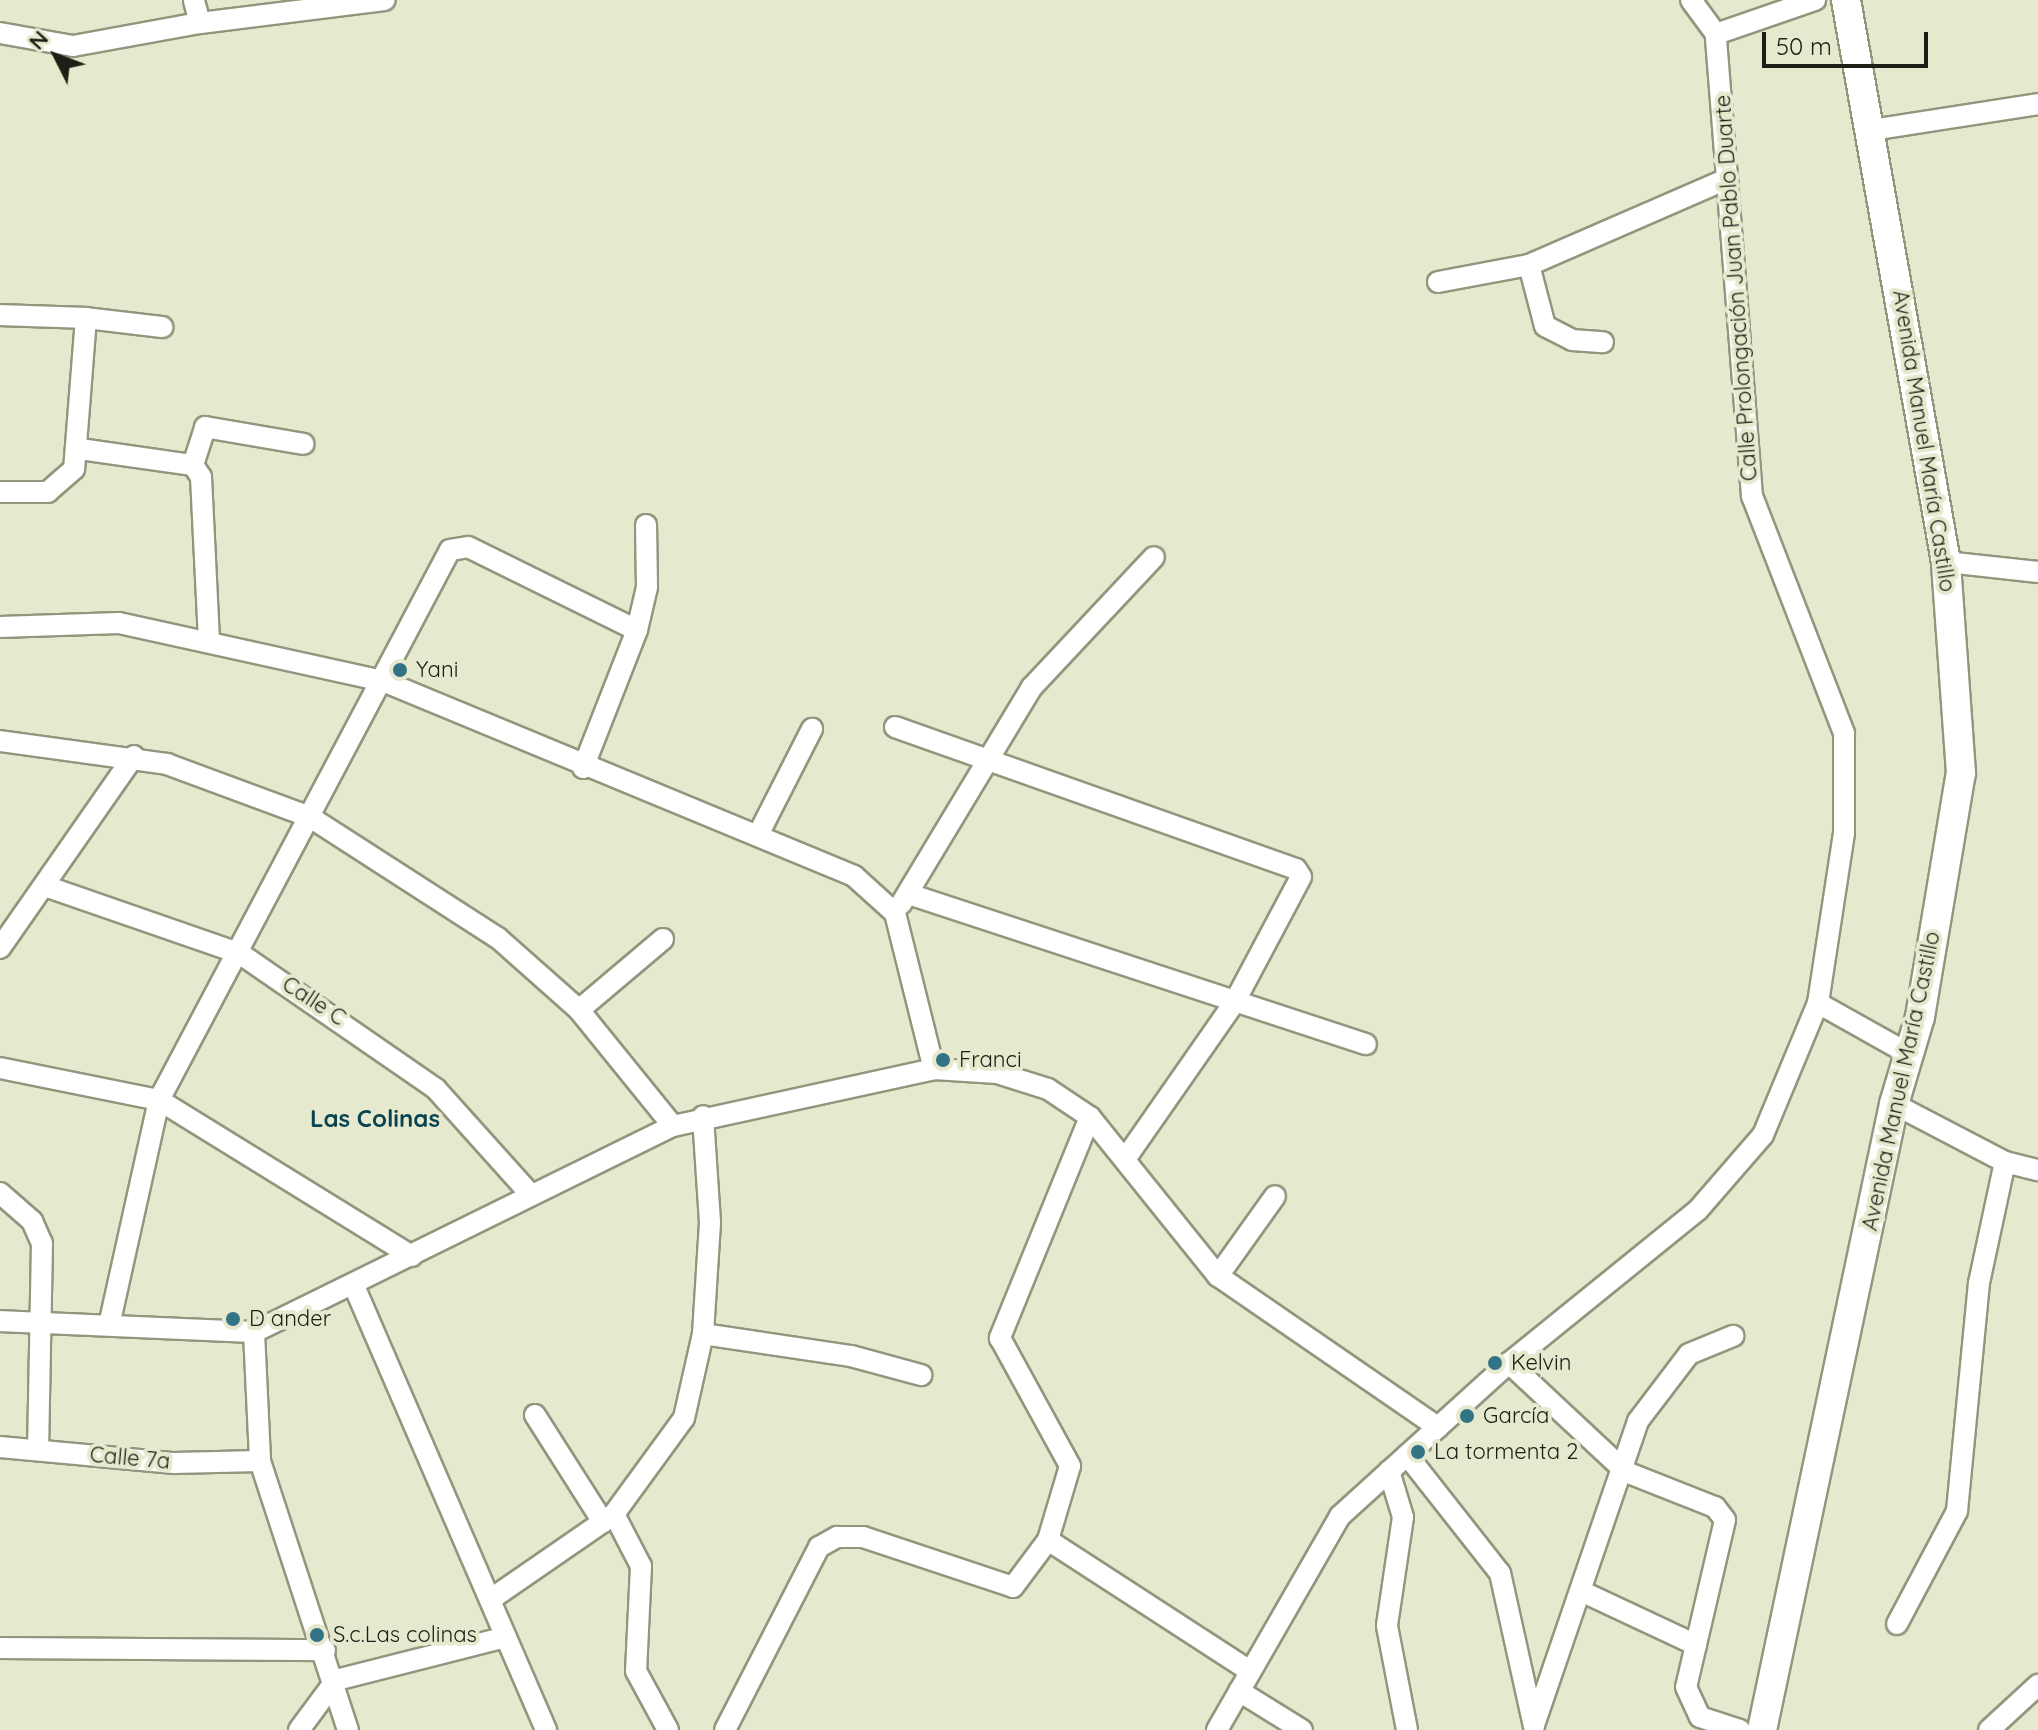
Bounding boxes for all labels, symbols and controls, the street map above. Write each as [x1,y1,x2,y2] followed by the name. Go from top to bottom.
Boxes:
[16,16,96,96] north arrow
[1766,16,1932,66] scale bar
[22,25,54,55] text: N
[1776,31,1832,61] text: 50 m
[1709,94,1763,482] street label: Calle Prolongación Juan Pablo Duarte
[1887,288,1961,594] street label: Avenida Manuel María Castillo
[416,657,458,683] place label: Yani
[391,661,409,679] marker: Yani
[1856,929,1946,1233] street label: Avenida Manuel María Castillo
[277,971,351,1031] street label: Calle C
[959,1047,1022,1073] place label: Franci
[934,1051,952,1069] marker: Franci
[310,1105,440,1133] district label: Las Colinas
[249,1306,331,1332] place label: D ander
[224,1310,242,1328] marker: D ander
[1511,1350,1571,1376] place label: Kelvin
[1486,1354,1504,1372] marker: Kelvin
[1483,1403,1549,1429] place label: García
[1458,1407,1476,1425] marker: García
[1434,1439,1578,1465] place label: La tormenta 2
[89,1441,171,1475] street label: Calle 7a
[1409,1443,1427,1461] marker: La tormenta 2
[333,1622,477,1648] place label: S.c.Las colinas
[308,1626,326,1644] marker: S.c.Las colinas

